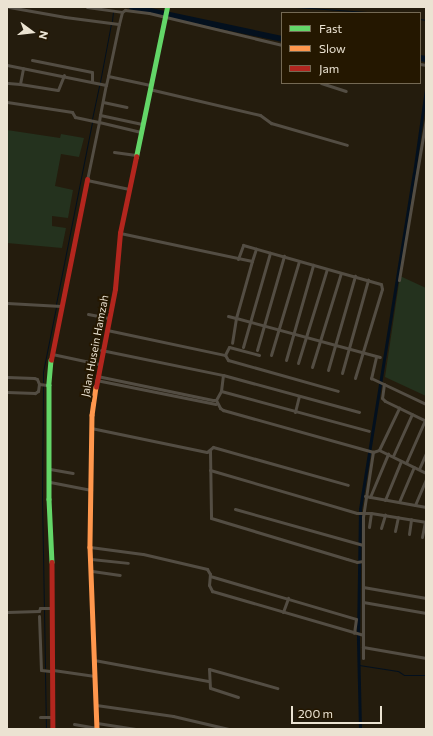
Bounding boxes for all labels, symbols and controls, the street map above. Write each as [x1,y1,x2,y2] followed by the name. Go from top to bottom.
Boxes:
[12,12,52,52] north arrow
[281,12,421,84] legend
[319,21,342,35] text: Fast
[37,30,51,41] text: N
[319,41,346,55] text: Slow
[319,61,339,75] text: Jam
[79,294,111,398] street label: Jalan Husein Hamzah
[293,698,384,724] scale bar
[298,706,333,720] text: 200 m

